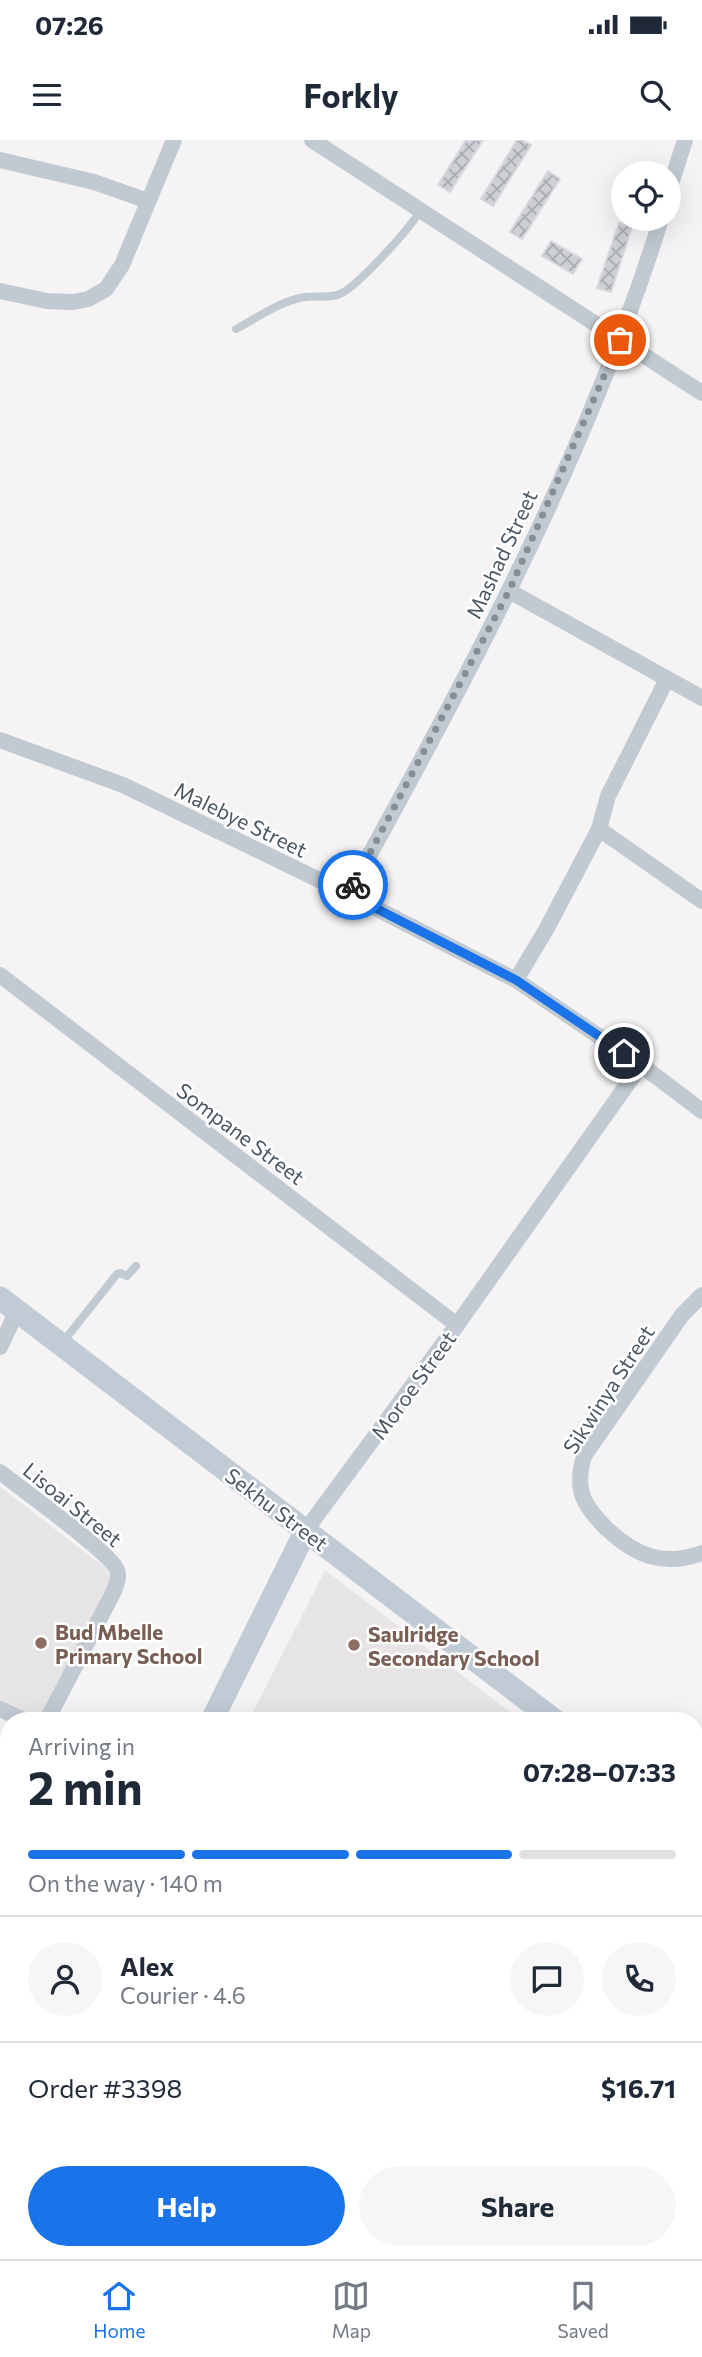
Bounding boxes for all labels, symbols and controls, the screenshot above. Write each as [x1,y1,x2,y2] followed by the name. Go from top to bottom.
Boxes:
[35,9,104,40] text: 07:26
[303,75,399,115] text: Forkly
[28,76,66,114] icon: menu
[636,76,674,114] icon: search
[611,161,681,231] map controls
[611,161,681,231] button: locate
[590,310,650,370] pin
[601,321,639,359] icon: bag
[460,486,542,622] street label: Mashad Street
[171,776,311,862] street label: Malebye Street
[318,850,388,920] courier
[334,866,372,904] icon: bike
[594,1023,654,1083] pin
[605,1034,643,1072] icon: home
[172,1077,310,1189] street label: Sompane Street
[557,1320,659,1458] street label: Sikwinya Street
[365,1326,461,1444] street label: Moroe Street
[19,1457,127,1551] street label: Lisoai Street
[221,1462,333,1556] street label: Sekhu Street
[55,1619,202,1668] place label: Bud Mbelle Primary School
[368,1621,540,1670] place label: Saulridge Secondary School
[33,1635,49,1651] marker: Bud Mbelle Primary School
[346,1637,362,1653] marker: Saulridge Secondary School
[28,1732,135,1760] text: Arriving in
[523,1756,676,1787] text: 07:28–07:33
[28,1758,143,1814] text: 2 min
[28,1869,223,1897] text: On the way · 140 m
[28,1942,102,2016] button: person
[510,1942,584,2016] button: chat
[602,1942,676,2016] button: phone
[120,1950,174,1981] text: Alex
[120,1981,246,2009] text: Courier · 4.6
[28,2072,182,2103] text: Order #3398
[601,2072,676,2103] text: $16.71
[28,2166,345,2246] button: Help
[359,2166,676,2246] button: Share
[93,2277,145,2342] tab: Home
[332,2277,371,2342] tab: Map
[557,2277,609,2342] tab: Saved

